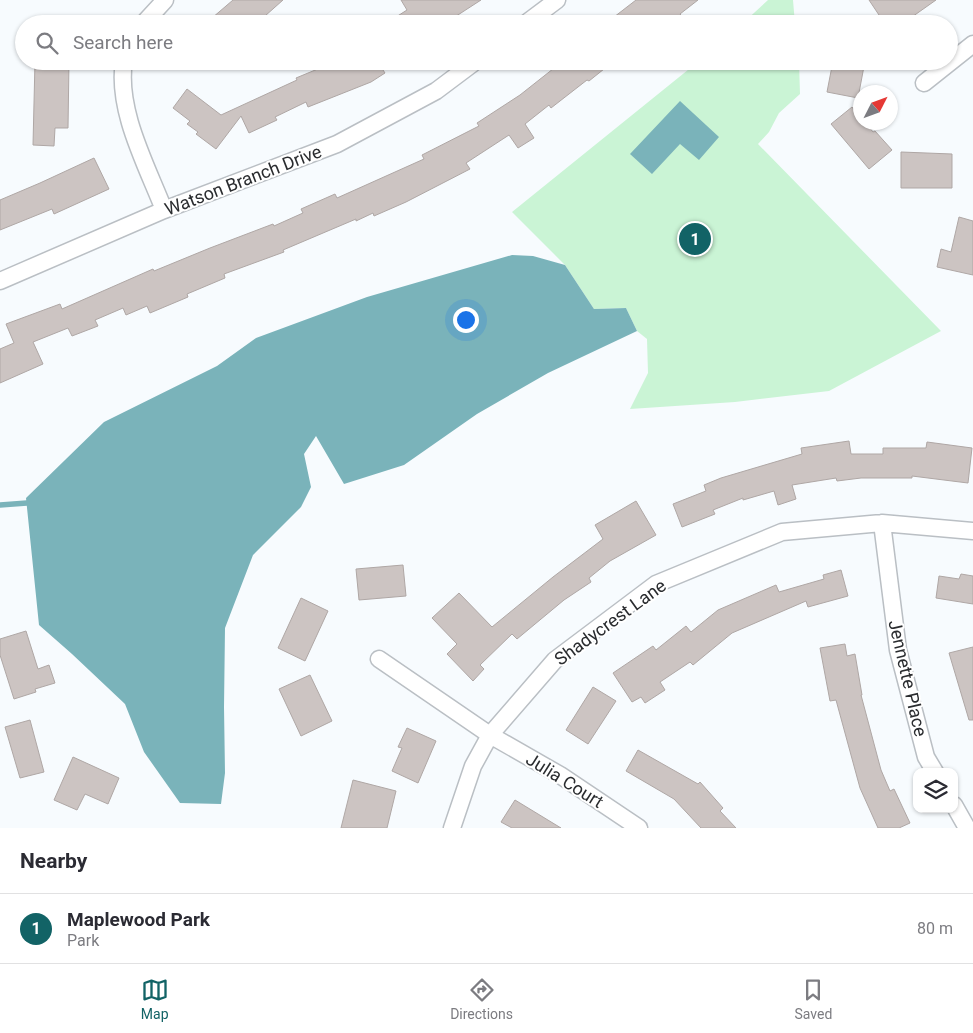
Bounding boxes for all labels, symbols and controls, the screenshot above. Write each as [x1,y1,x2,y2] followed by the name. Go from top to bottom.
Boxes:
[15,15,958,70] search box
[33,29,61,57] icon: search
[73,31,173,54] text: Search here
[853,85,898,130] north arrow
[162,140,324,220] street label: Watson Branch Drive
[679,220,711,258] pin: 1
[453,307,479,333] your location
[550,575,670,669] street label: Shadycrest Lane
[884,618,932,738] street label: Jennette Place
[522,748,608,812] street label: Julia Court
[913,768,958,813] map controls
[913,768,958,813] button: layers
[20,849,87,873] text: Nearby
[67,908,210,931] text: Maplewood Park
[31,919,41,938] text: 1
[917,919,953,938] text: 80 m
[67,931,99,950] text: Park
[141,976,169,1022] tab: Map
[450,976,513,1022] tab: Directions
[794,976,832,1022] tab: Saved

